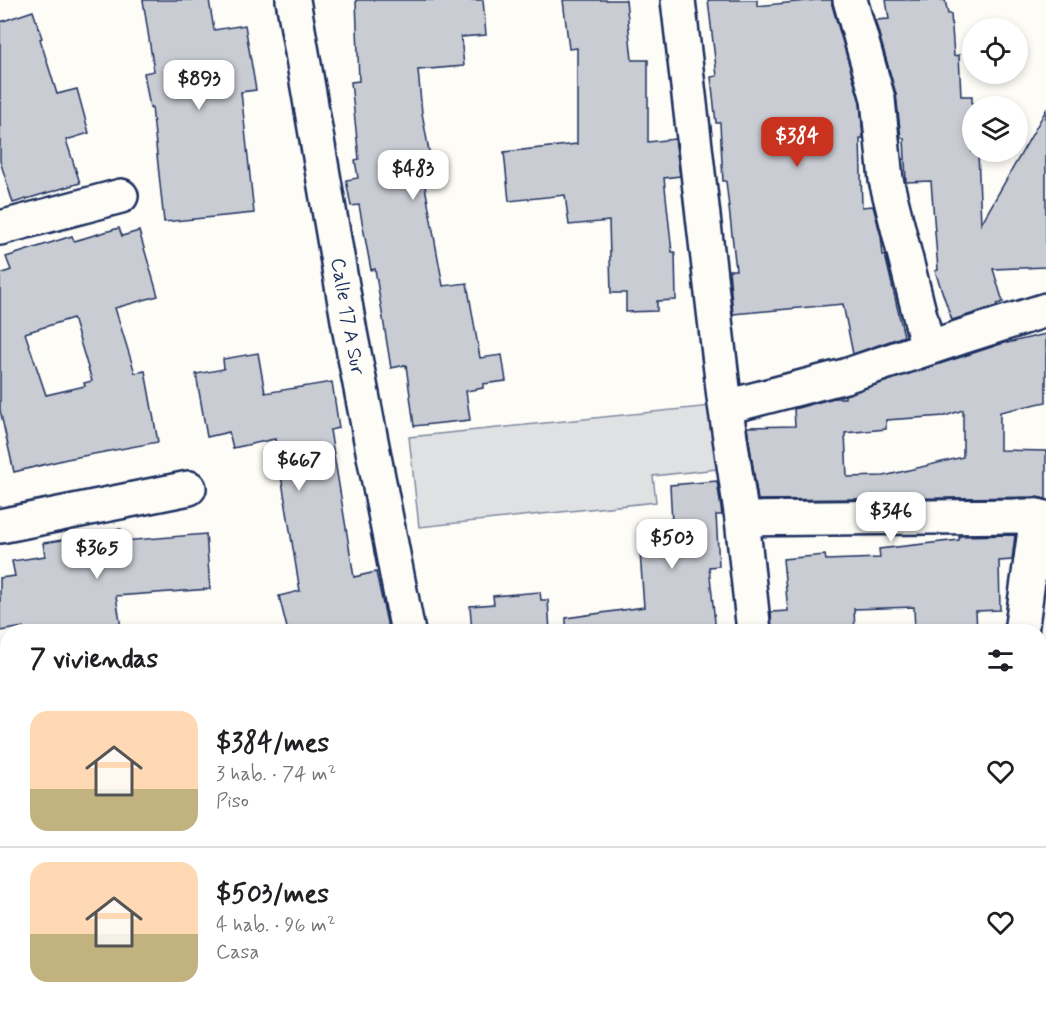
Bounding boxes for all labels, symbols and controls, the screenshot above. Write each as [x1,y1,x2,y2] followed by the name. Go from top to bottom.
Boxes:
[962,18,1028,162] map controls
[962,18,1028,84] button: locate
[163,60,235,111] pin: $893
[177,66,221,93] text: $893
[962,96,1028,162] button: layers
[761,117,833,168] pin: $384
[775,123,819,150] text: $384
[377,150,449,201] pin: $483
[392,156,434,183] text: $483
[324,256,372,378] street label: Calle 17 A Sur
[263,441,335,492] pin: $667
[277,447,321,474] text: $667
[855,492,927,543] pin: $346
[870,498,912,525] text: $346
[636,519,708,570] pin: $503
[650,525,694,552] text: $503
[61,529,133,580] pin: $365
[76,535,119,562] text: $365
[30,643,158,677] text: 7 viviendas
[984,644,1017,677] icon: filters
[216,727,329,761] text: $384/mes
[78,735,150,807] icon: home
[984,755,1017,788] icon: heart
[216,761,336,788] text: 3 hab. · 74 m²
[216,788,249,815] text: Piso
[216,878,329,912] text: $503/mes
[78,886,150,958] icon: home
[984,906,1017,939] icon: heart
[216,912,336,939] text: 4 hab. · 96 m²
[216,939,259,966] text: Casa

